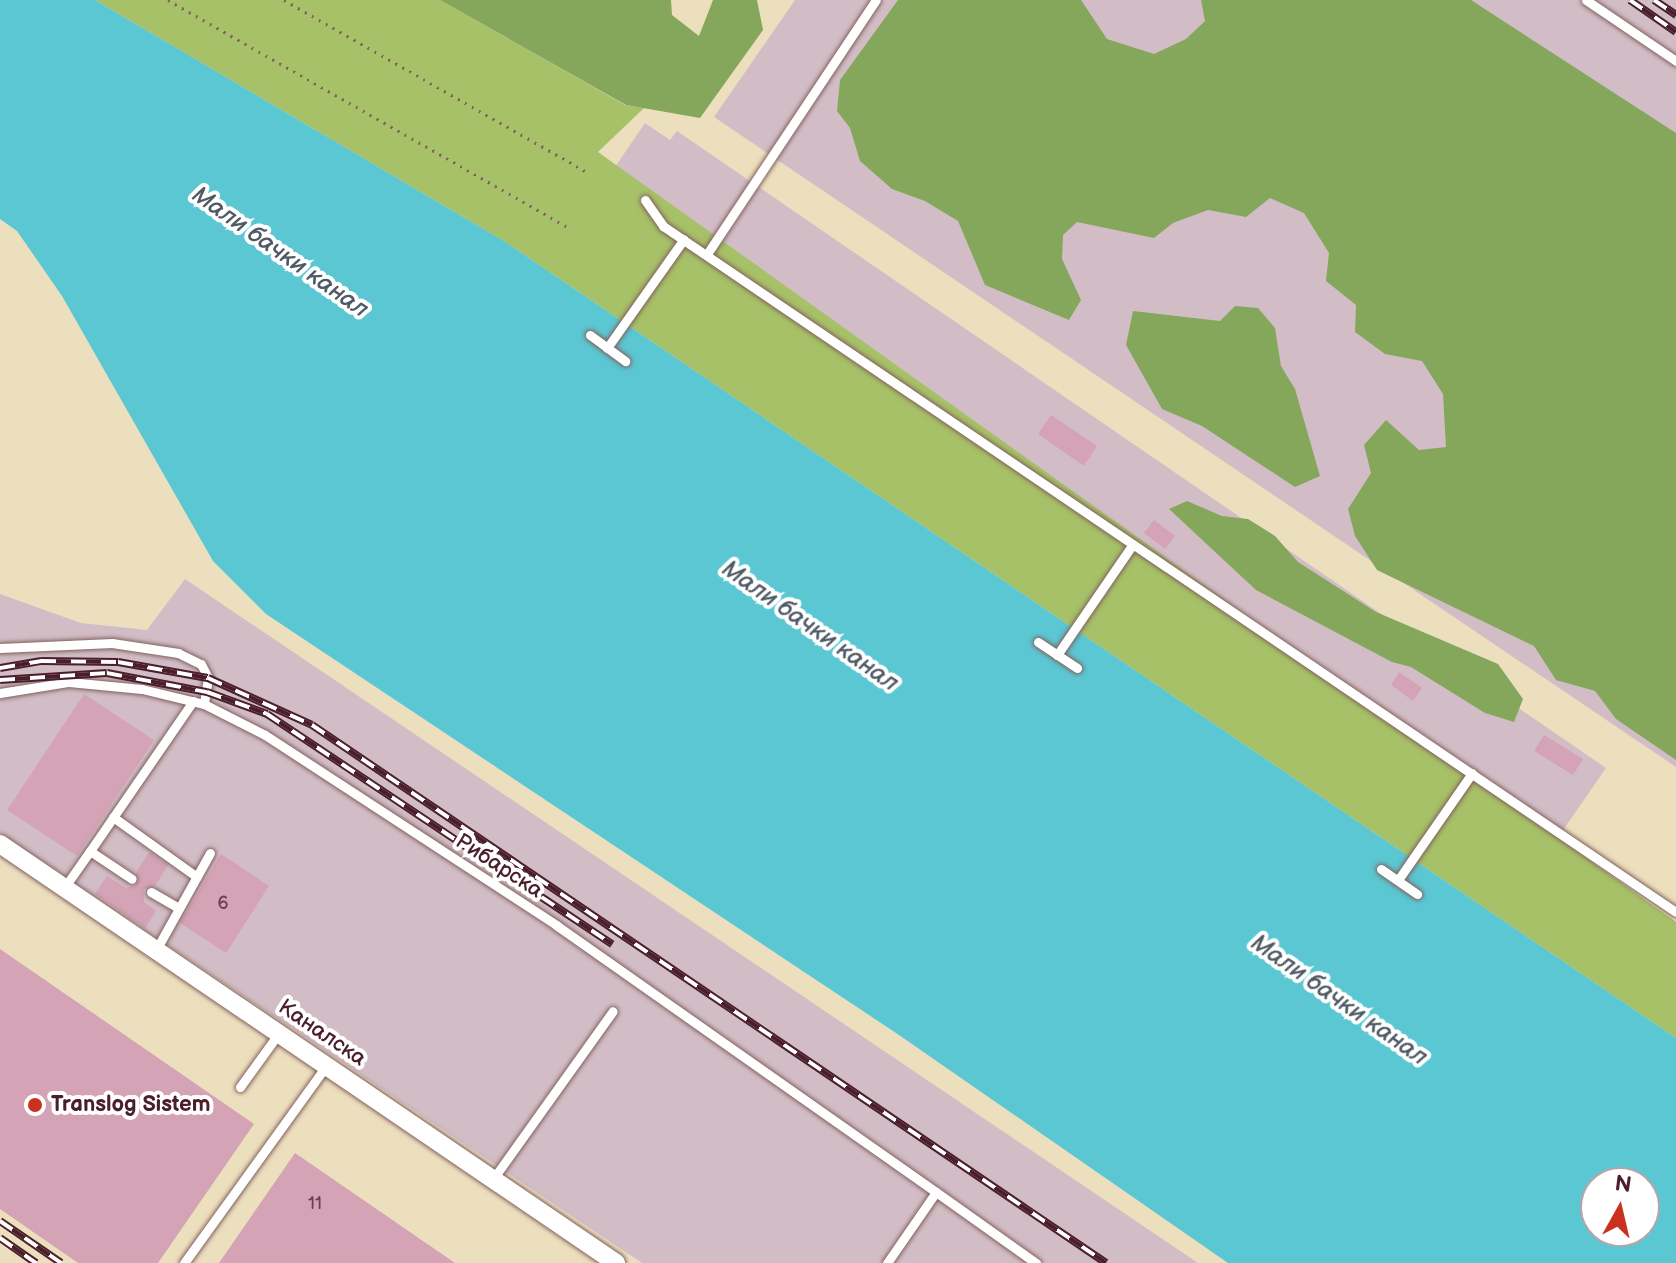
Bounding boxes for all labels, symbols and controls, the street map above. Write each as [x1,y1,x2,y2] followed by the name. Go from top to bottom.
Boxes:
[186,180,374,324] water label: Мали бачки канал
[716,554,904,698] water label: Мали бачки канал
[450,828,548,904] street label: Рибарска
[218,893,228,915] house number: 6
[1245,928,1433,1072] water label: Мали бачки канал
[273,994,371,1072] street label: Каналска
[51,1092,211,1118] place label: Translog Sistem
[26,1096,44,1114] marker: Translog Sistem
[1580,1167,1660,1247] north arrow
[1613,1170,1633,1199] text: N
[308,1193,322,1215] house number: 11

